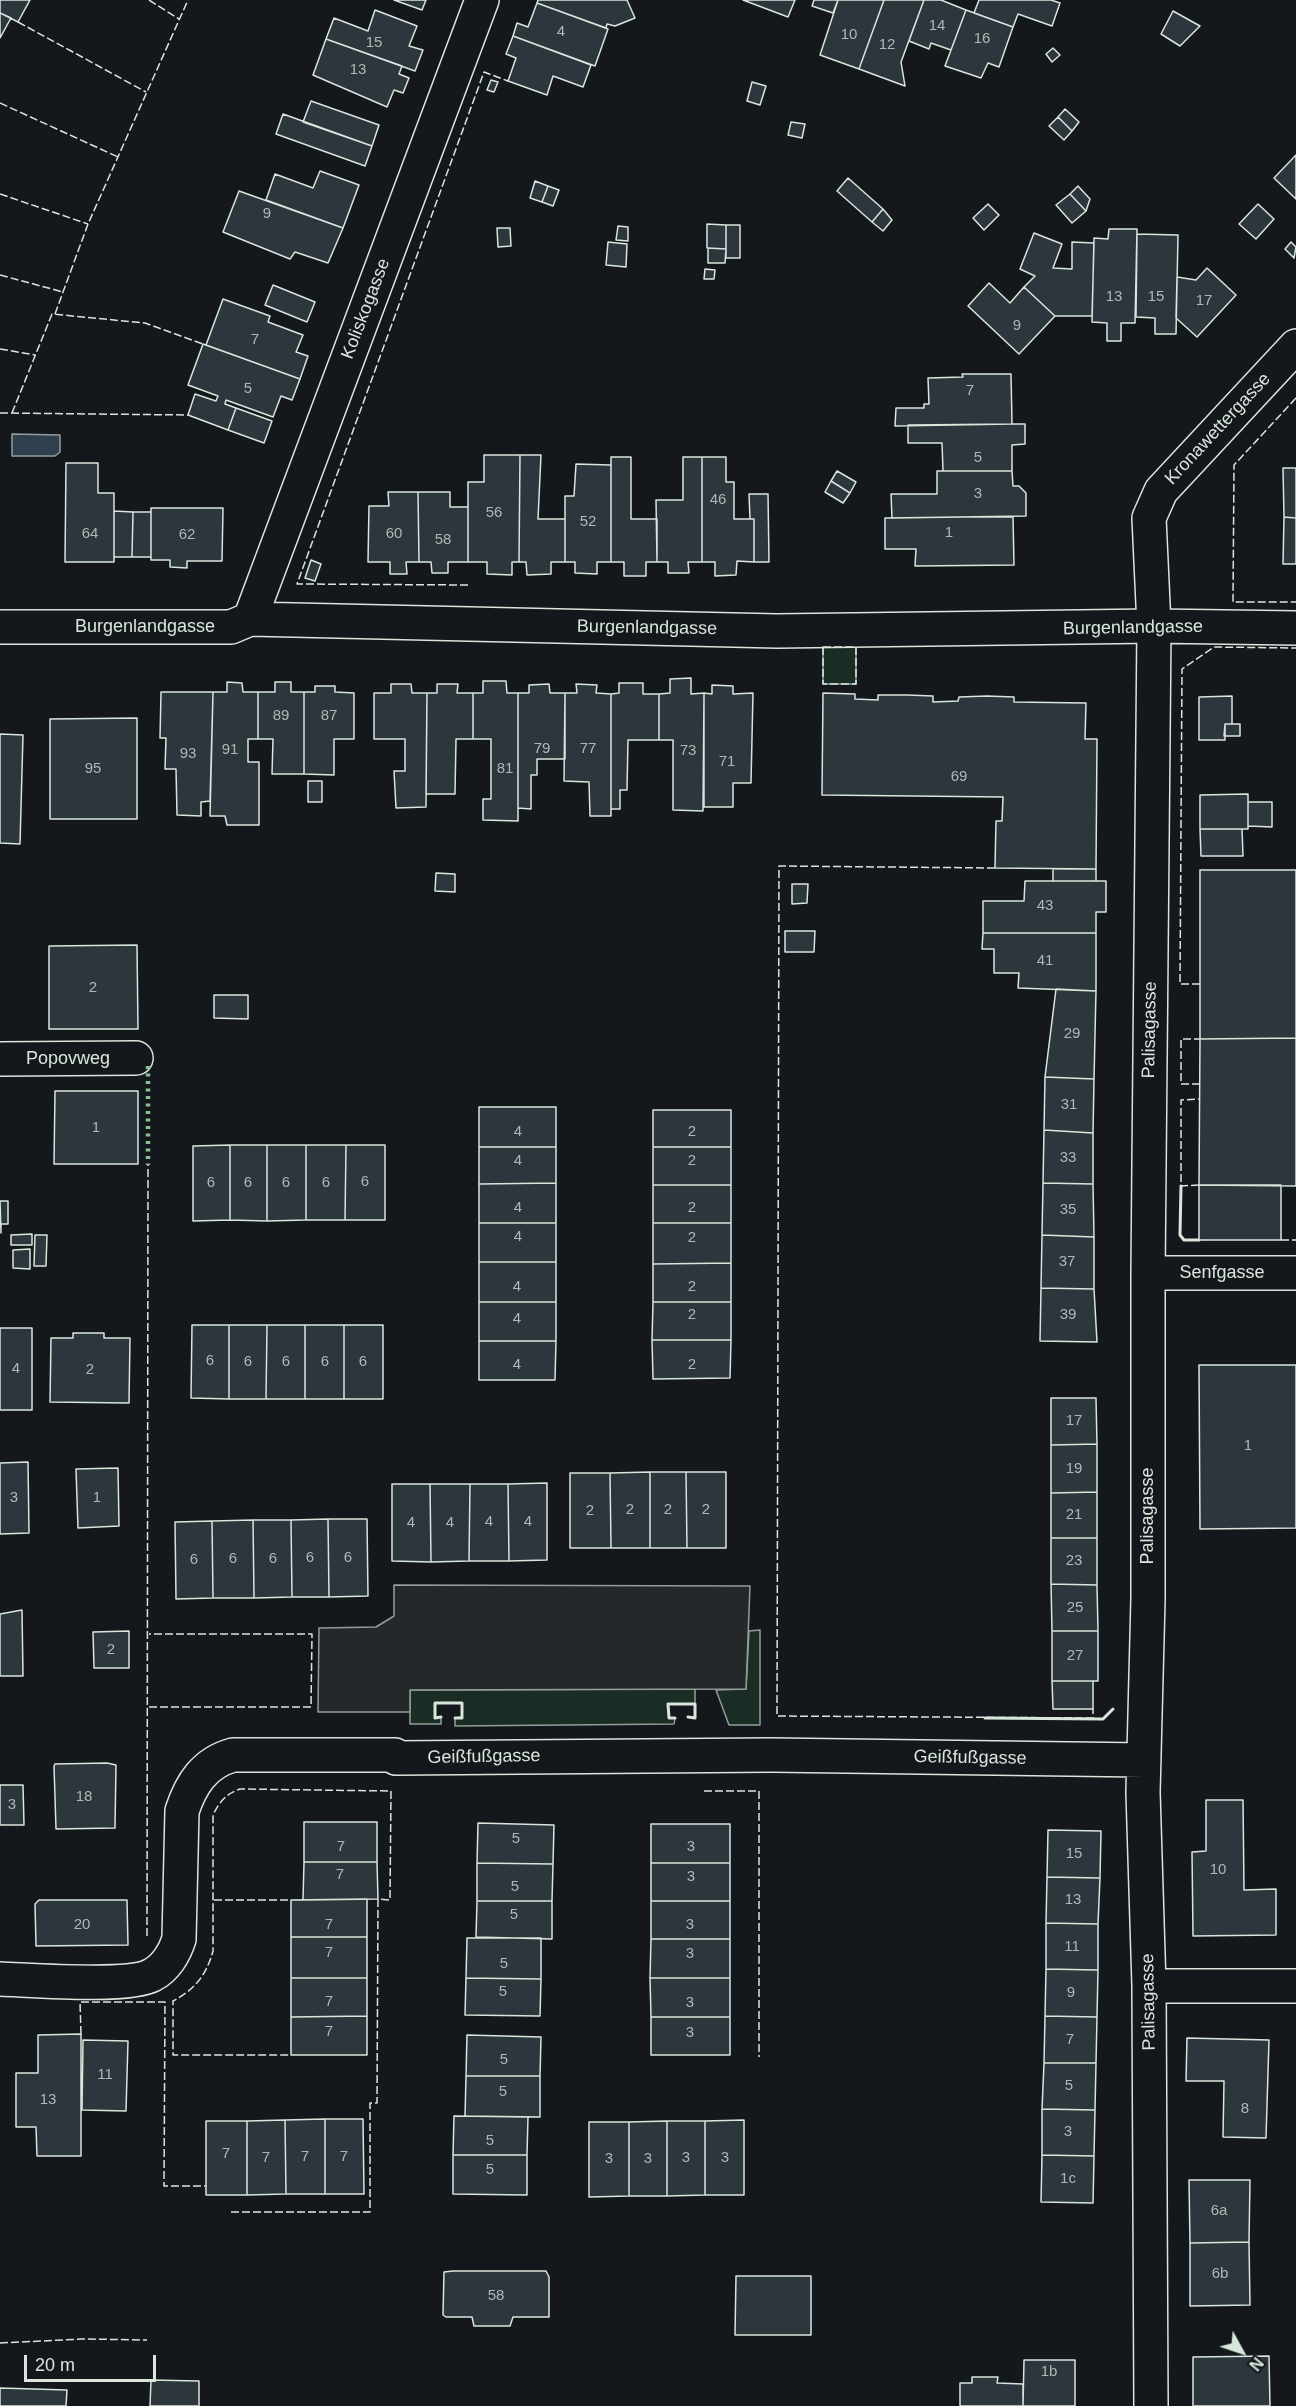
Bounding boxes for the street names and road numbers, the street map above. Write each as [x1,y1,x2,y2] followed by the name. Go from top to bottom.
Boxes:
[337,256,395,362] street label: Koliskogasse
[1161,369,1275,489] street label: Kronawettergasse
[75,616,215,638] street label: Burgenlandgasse
[577,616,717,640] street label: Burgenlandgasse
[1063,616,1203,640] street label: Burgenlandgasse
[1138,981,1162,1079] street label: Palisagasse
[26,1048,110,1070] street label: Popovweg
[1179,1262,1265,1284] street label: Senfgasse
[1137,1467,1159,1565] street label: Palisagasse
[427,1745,541,1769] street label: Geißfußgasse
[913,1746,1027,1770] street label: Geißfußgasse
[1137,1953,1161,2051] street label: Palisagasse

